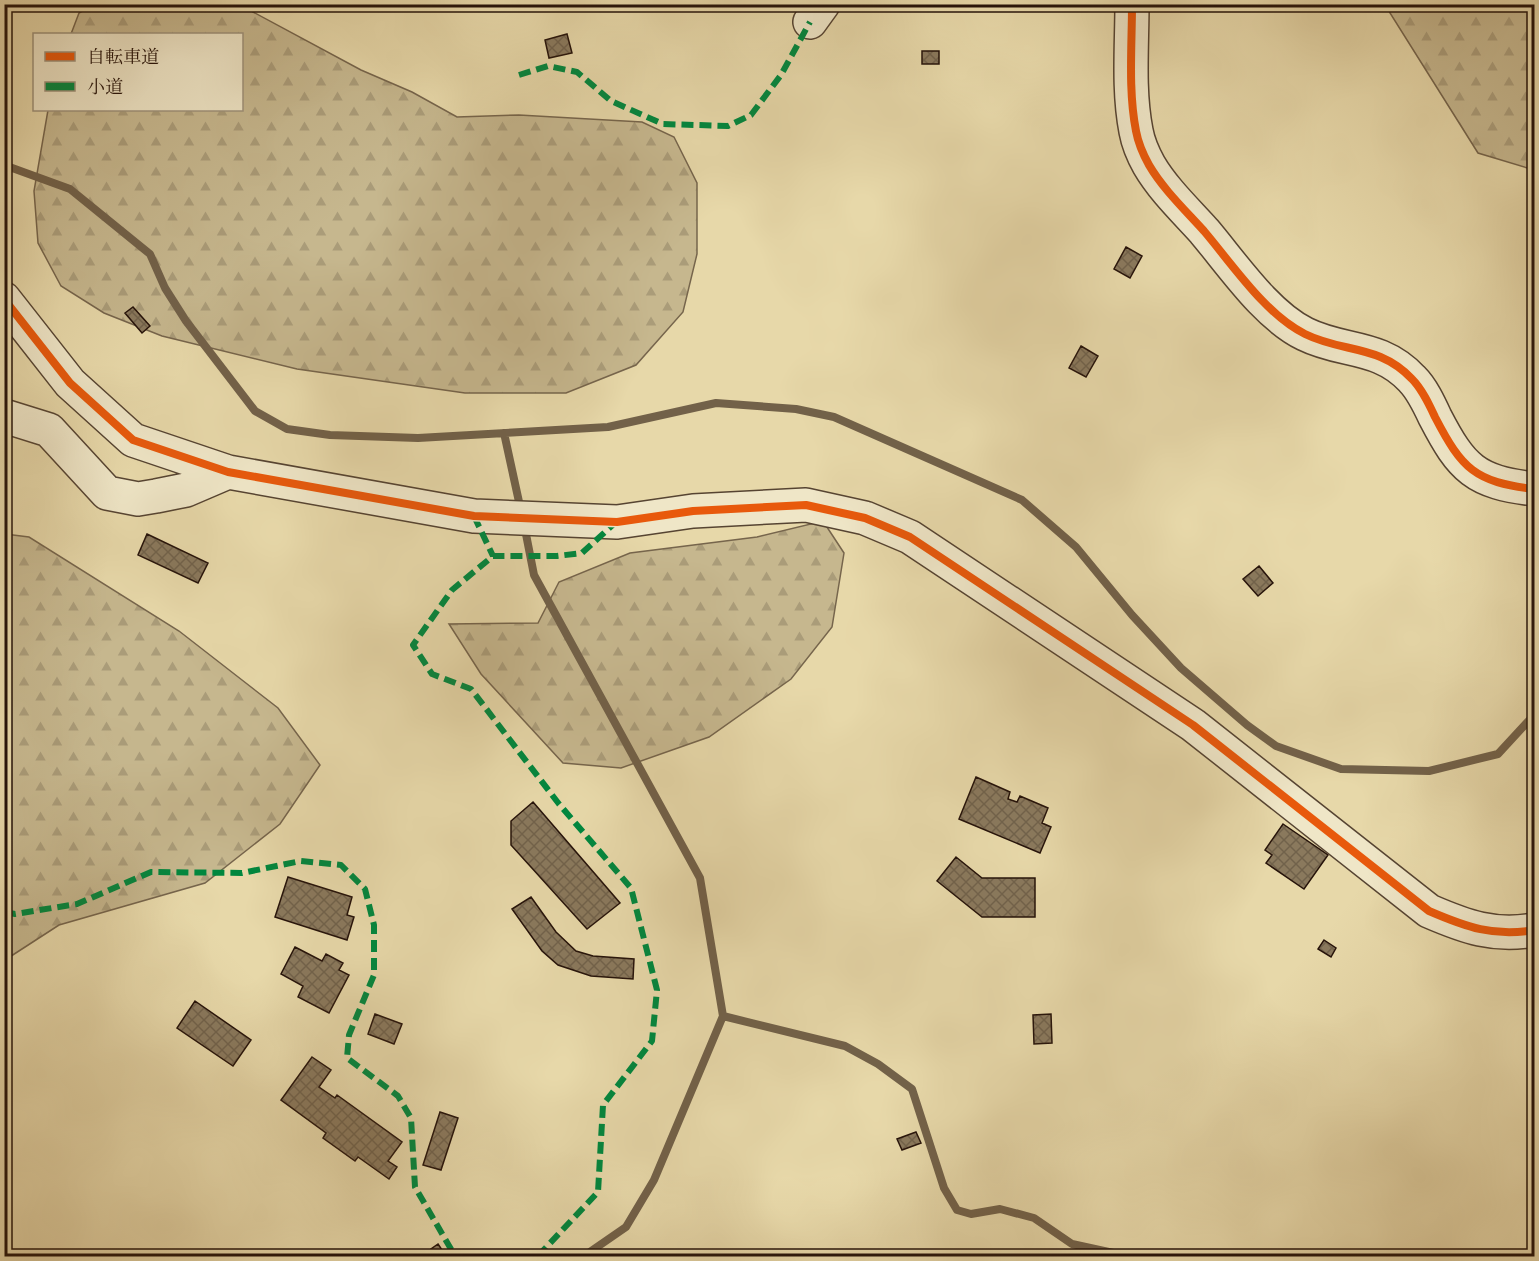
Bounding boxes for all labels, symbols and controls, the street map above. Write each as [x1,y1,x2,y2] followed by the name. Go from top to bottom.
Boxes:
[33,33,243,111] legend
[87,46,159,69] text: 自転車道
[87,76,123,99] text: 小道

